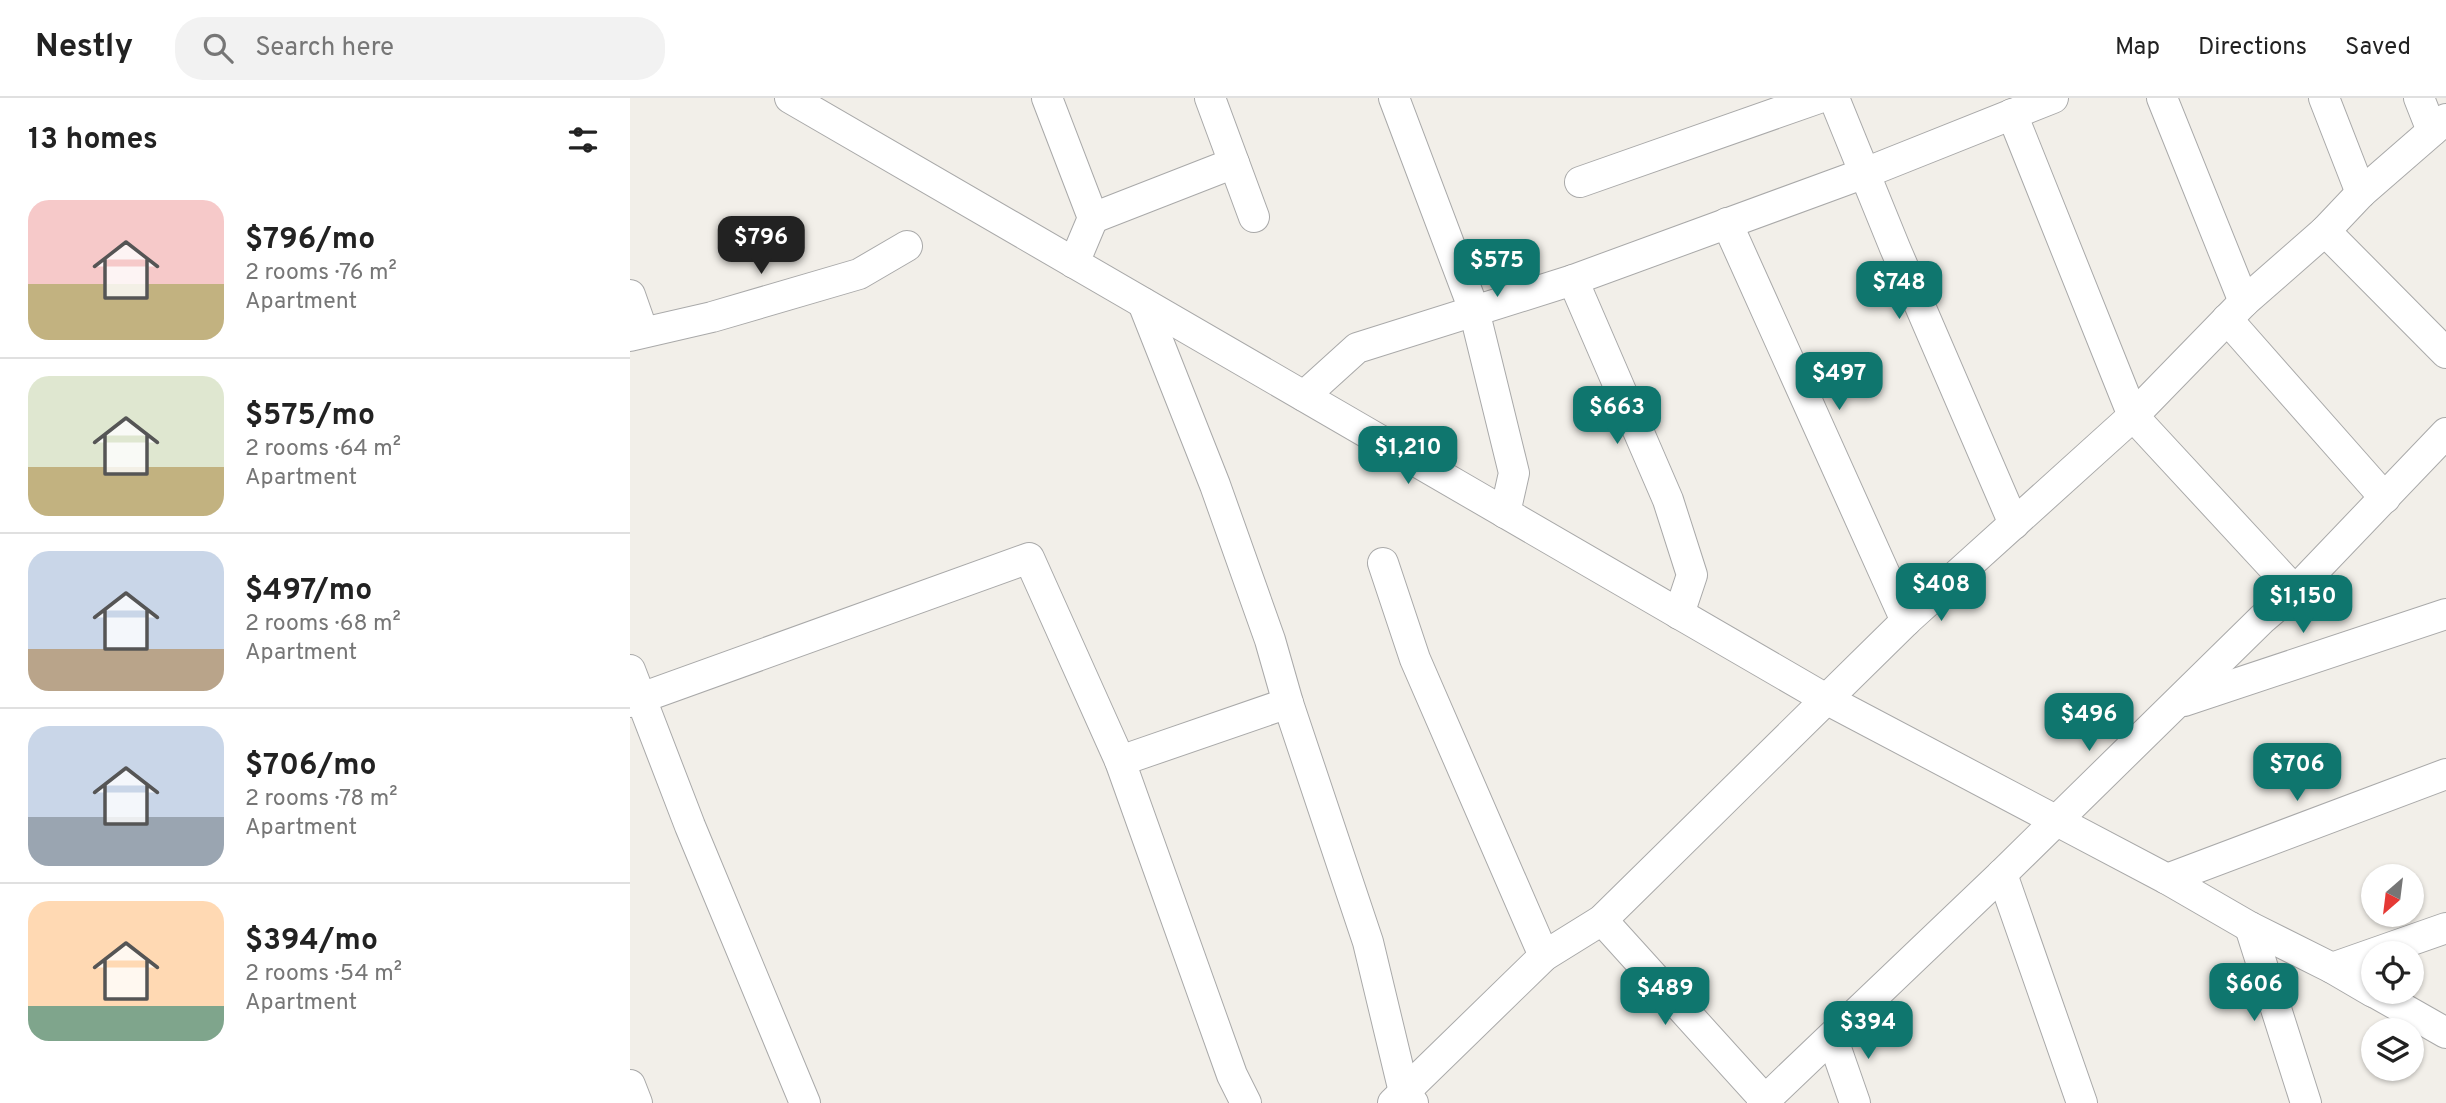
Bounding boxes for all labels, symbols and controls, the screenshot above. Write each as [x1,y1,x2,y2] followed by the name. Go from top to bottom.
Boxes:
[175,17,665,80] search box
[35,27,133,69] text: Nestly
[199,29,237,67] icon: search
[255,32,394,65] text: Search here
[2115,33,2160,63] text: Map
[2198,33,2307,63] text: Directions
[2345,33,2411,63] text: Saved
[564,121,602,159] icon: filters
[28,122,158,159] text: 13 homes
[720,216,802,276] pin: $796
[245,222,375,259] text: $796/mo
[734,224,788,253] text: $796
[84,228,168,312] icon: home
[1456,240,1538,299] pin: $575
[1470,247,1524,276] text: $575
[245,259,397,288] text: 2 rooms · 76 m²
[1858,262,1940,321] pin: $748
[1872,269,1926,298] text: $748
[245,288,357,317] text: Apartment
[1798,352,1880,412] pin: $497
[1812,360,1866,389] text: $497
[1576,386,1658,446] pin: $663
[1589,394,1645,423] text: $663
[245,398,375,435] text: $575/mo
[84,404,168,488] icon: home
[1351,426,1465,486] pin: $1,210
[1374,434,1442,463] text: $1,210
[245,435,401,464] text: 2 rooms · 64 m²
[245,464,357,493] text: Apartment
[1900,564,1982,623] pin: $408
[1912,571,1970,600] text: $408
[245,573,372,610] text: $497/mo
[2246,575,2360,635] pin: $1,150
[84,579,168,663] icon: home
[2269,583,2337,612] text: $1,150
[245,610,401,639] text: 2 rooms · 68 m²
[245,639,357,668] text: Apartment
[2048,694,2130,753] pin: $496
[2061,701,2117,730] text: $496
[2256,744,2338,803] pin: $706
[245,748,377,785] text: $706/mo
[2269,751,2325,780] text: $706
[84,754,168,838] icon: home
[245,785,398,814] text: 2 rooms · 78 m²
[245,814,357,843] text: Apartment
[2361,864,2424,928] north arrow
[2361,864,2424,1081] map controls
[245,923,378,960] text: $394/mo
[84,929,168,1013] icon: home
[2361,941,2424,1004] button: locate
[245,960,402,989] text: 2 rooms · 54 m²
[2213,964,2295,1023] pin: $606
[1624,968,1706,1027] pin: $489
[2225,971,2283,1000] text: $606
[1636,975,1694,1004] text: $489
[245,989,357,1018] text: Apartment
[1827,1002,1909,1061] pin: $394
[1840,1009,1896,1038] text: $394
[2361,1018,2424,1081] button: layers

